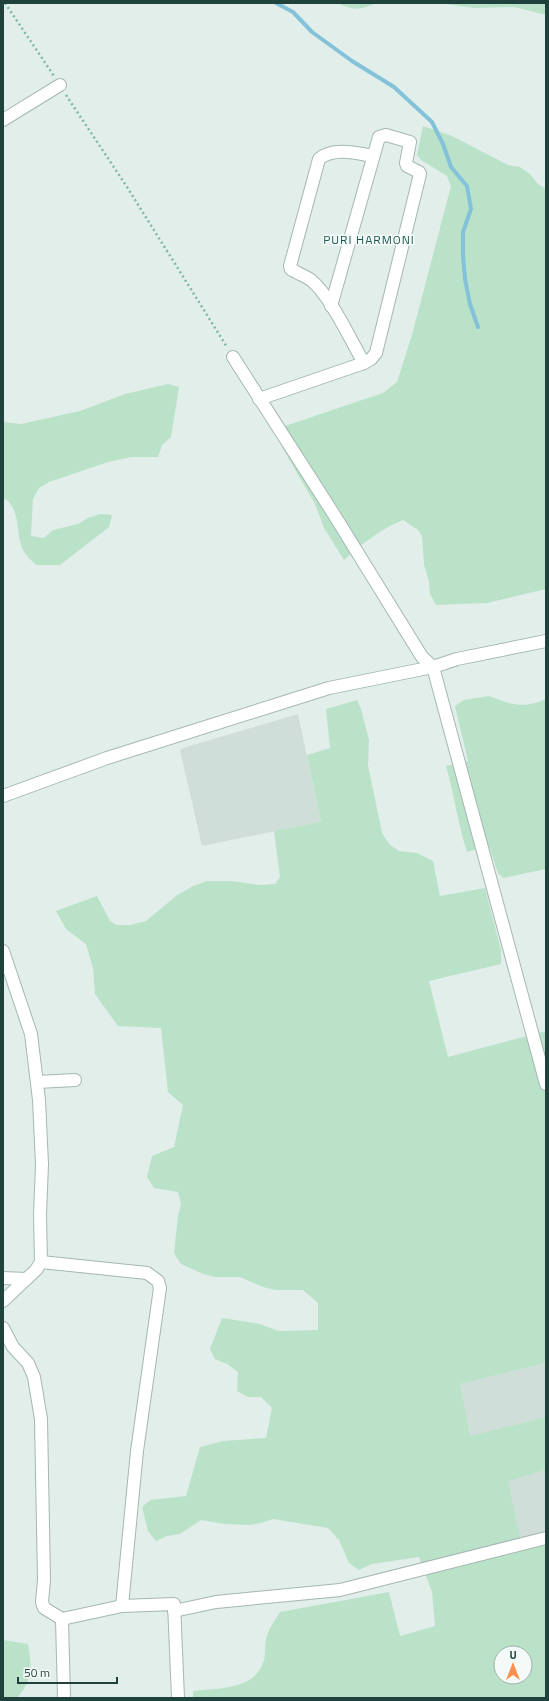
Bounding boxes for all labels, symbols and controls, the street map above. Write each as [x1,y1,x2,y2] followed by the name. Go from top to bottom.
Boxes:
[323,230,415,249] district label: PURI HARMONI
[493,1645,533,1685] north arrow
[509,1647,517,1663] text: U
[18,1659,117,1685] scale bar
[24,1663,50,1682] text: 50 m

